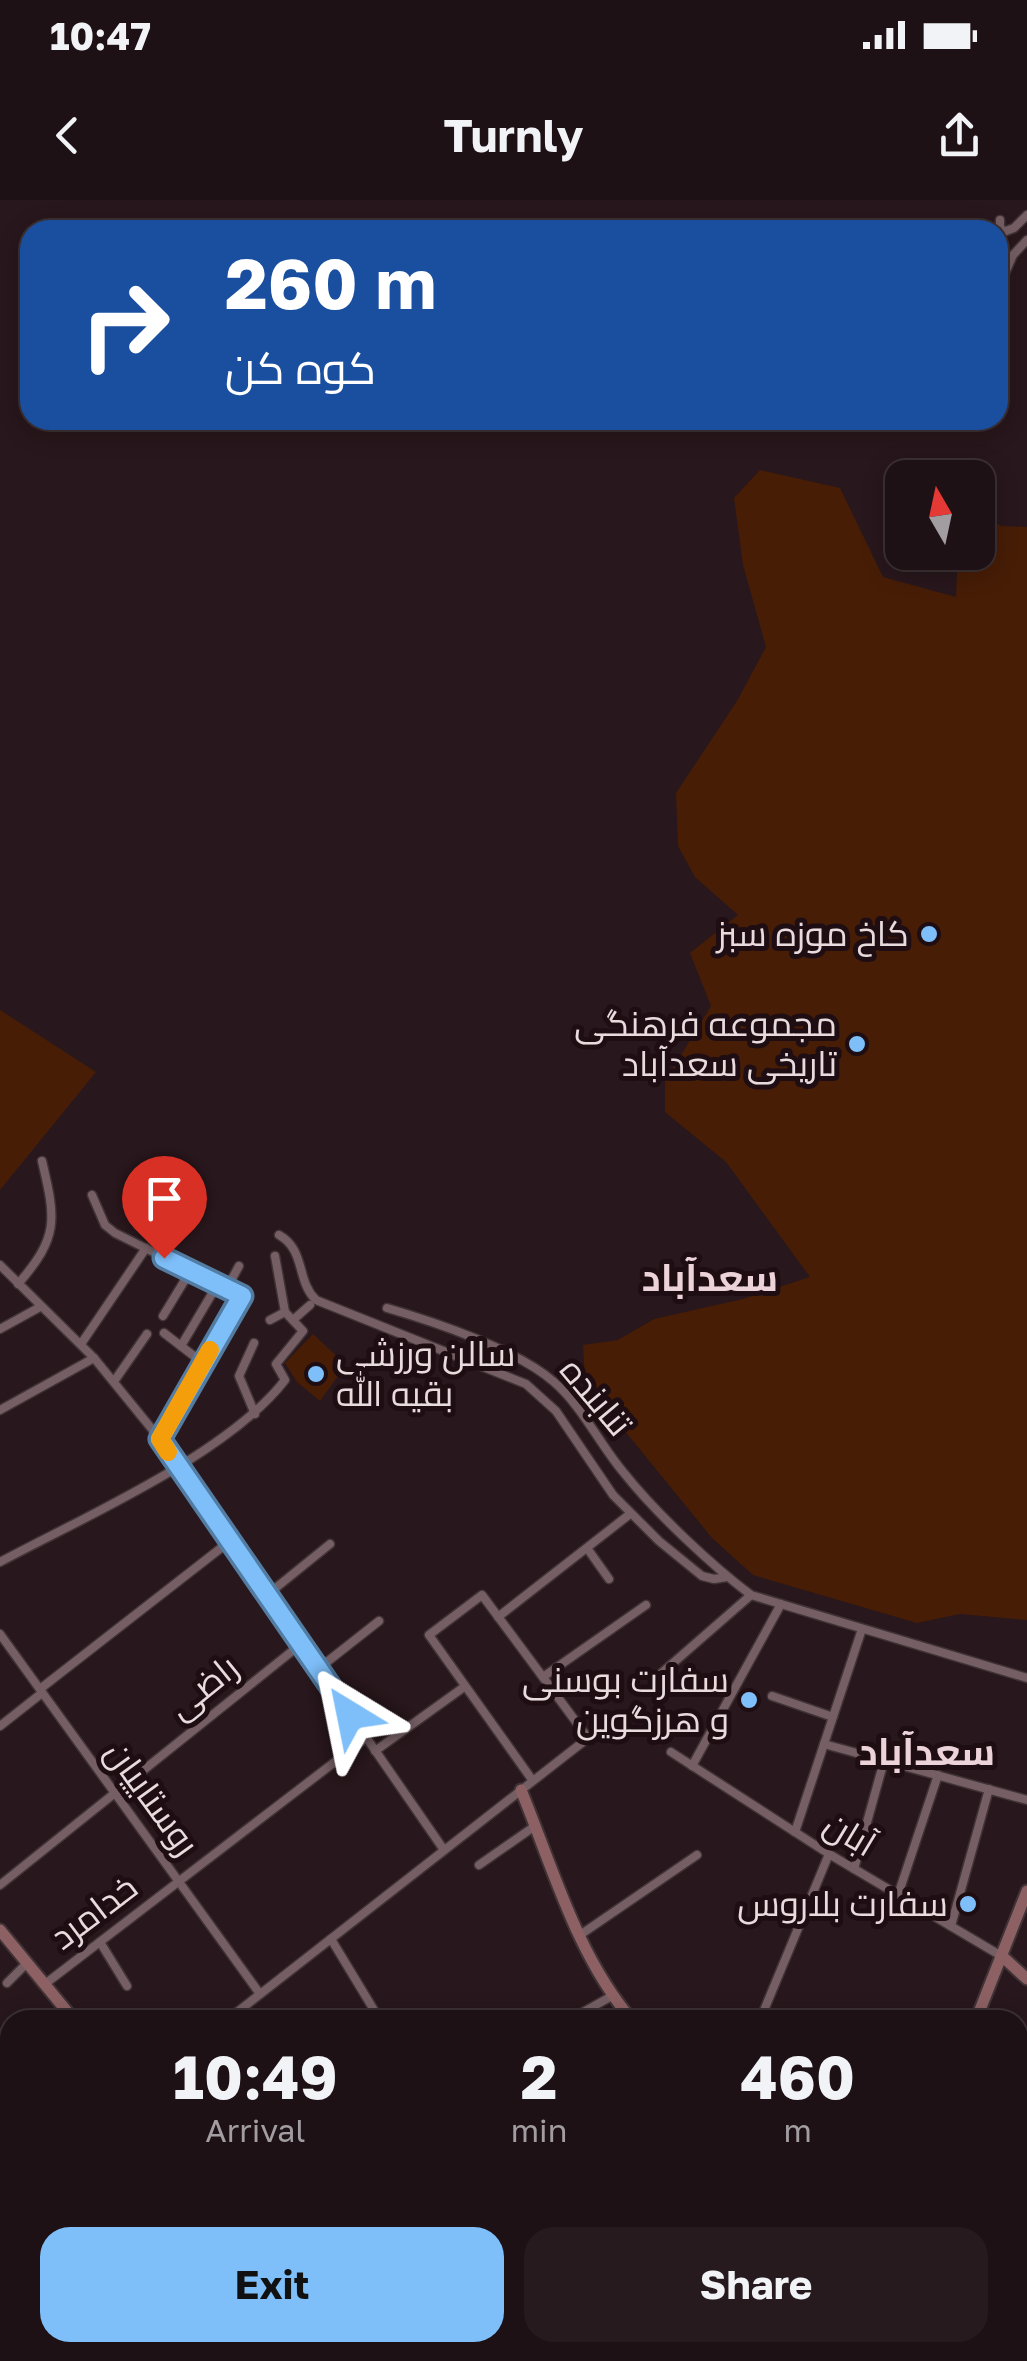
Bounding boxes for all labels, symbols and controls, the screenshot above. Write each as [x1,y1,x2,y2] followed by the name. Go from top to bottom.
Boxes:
[50,13,151,58] text: 10:47
[40,108,95,163] icon: back
[443,108,584,162] text: Turnly
[932,108,987,163] icon: share
[225,240,436,324] text: 260 m
[60,260,190,390] icon: right
[225,340,376,394] text: کوه کن
[885,460,995,570] north arrow
[885,460,995,570] map controls
[715,912,909,957] place label: کاخ موزه سبز
[918,923,940,945] marker: کاخ موزه سبز
[574,1002,837,1085] place label: مجموعه فرهنگی تاریخی سعدآباد
[846,1033,868,1055] marker: مجموعه فرهنگی تاریخی سعدآباد
[122,1156,207,1259] pin
[137,1171,192,1226] icon: arrive
[642,1254,778,1299] district label: سعدآباد
[336,1332,515,1414] place label: سالن ورزشی بقیه الله
[552,1349,641,1444] street label: تنابنده
[305,1363,327,1385] marker: سالن ورزشی بقیه الله
[159,1645,247,1728] street label: راضی
[522,1658,729,1741] place label: سفارت بوسنی و هرزگوین
[298,1663,402,1767] position arrow
[738,1689,760,1711] marker: سفارت بوسنی و هرزگوین
[859,1728,995,1773] district label: سعدآباد
[96,1732,208,1863] street label: روستاییان
[817,1802,884,1865] street label: آبان
[42,1865,145,1957] street label: خدامرد
[737,1882,948,1925] place label: سفارت بلاروس
[957,1893,979,1915] marker: سفارت بلاروس
[173,2040,338,2112] text: 10:49
[521,2040,557,2112] text: 2
[740,2040,855,2112] text: 460
[205,2111,306,2149] text: Arrival
[511,2111,567,2149] text: min
[783,2111,812,2149] text: m
[40,2227,504,2342] button: Exit
[524,2227,988,2342] button: Share

